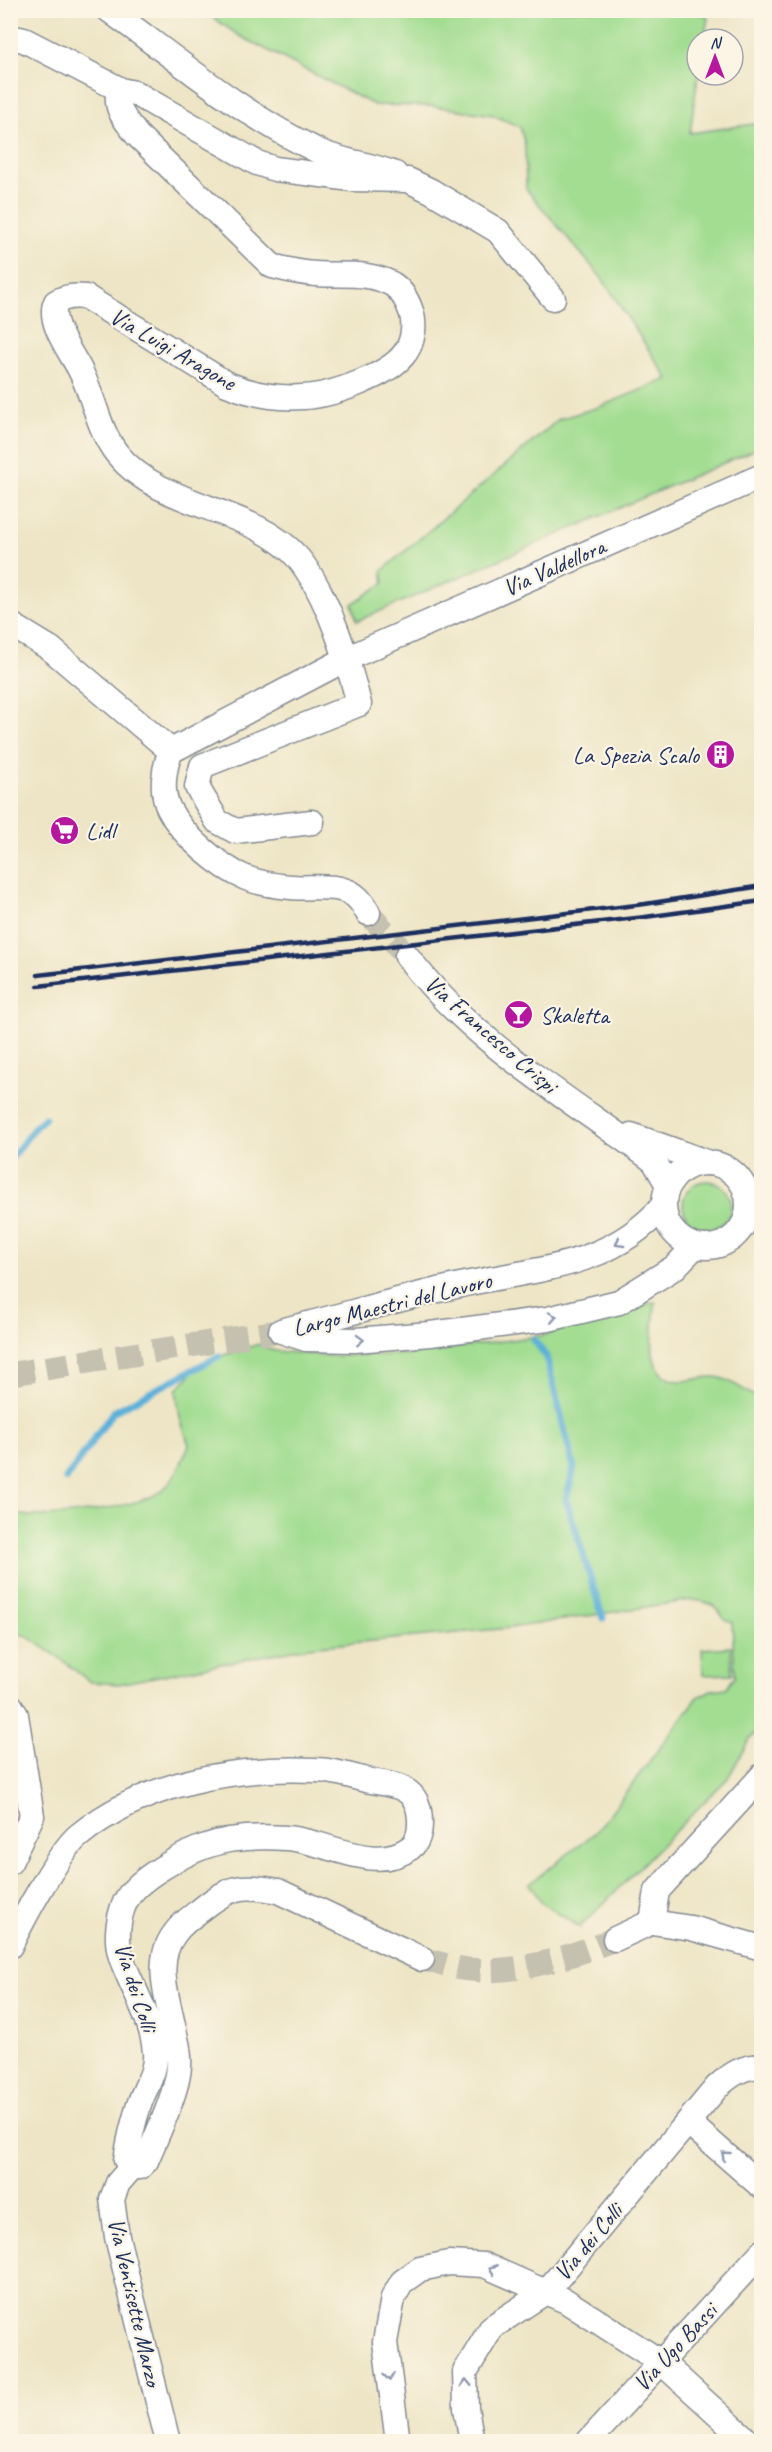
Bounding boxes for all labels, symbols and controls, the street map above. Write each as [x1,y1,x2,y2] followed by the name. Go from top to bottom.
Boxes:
[685,27,745,87] north arrow
[710,33,723,53] text: N
[105,301,243,398] street label: Via Luigi Aragone
[498,530,612,603] street label: Via Valdellora
[704,739,736,771] building icon: La Spezia Scalo
[573,740,701,770] place label: La Spezia Scalo
[49,815,81,847] supermarket icon: Lidl
[86,816,118,846] place label: Lidl
[419,968,565,1101] street label: Via Francesco Crispi
[503,999,535,1031] bar icon: Skaletta
[540,1000,611,1030] place label: Skaletta
[615,1236,625,1248] one-way arrow
[290,1264,496,1343] street label: Largo Maestri del Lavoro
[548,1311,558,1324] one-way arrow
[355,1333,364,1346] one-way arrow
[108,1939,166,2039] street label: Via dei Colli
[721,2151,732,2162] one-way arrow
[547,2195,631,2287] street label: Via dei Colli
[101,2215,169,2391] street label: Via Ventisette Marzo
[488,2264,499,2276] one-way arrow
[626,2295,725,2398] street label: Via Ugo Bassi
[383,2373,395,2382] one-way arrow
[459,2379,472,2388] one-way arrow

